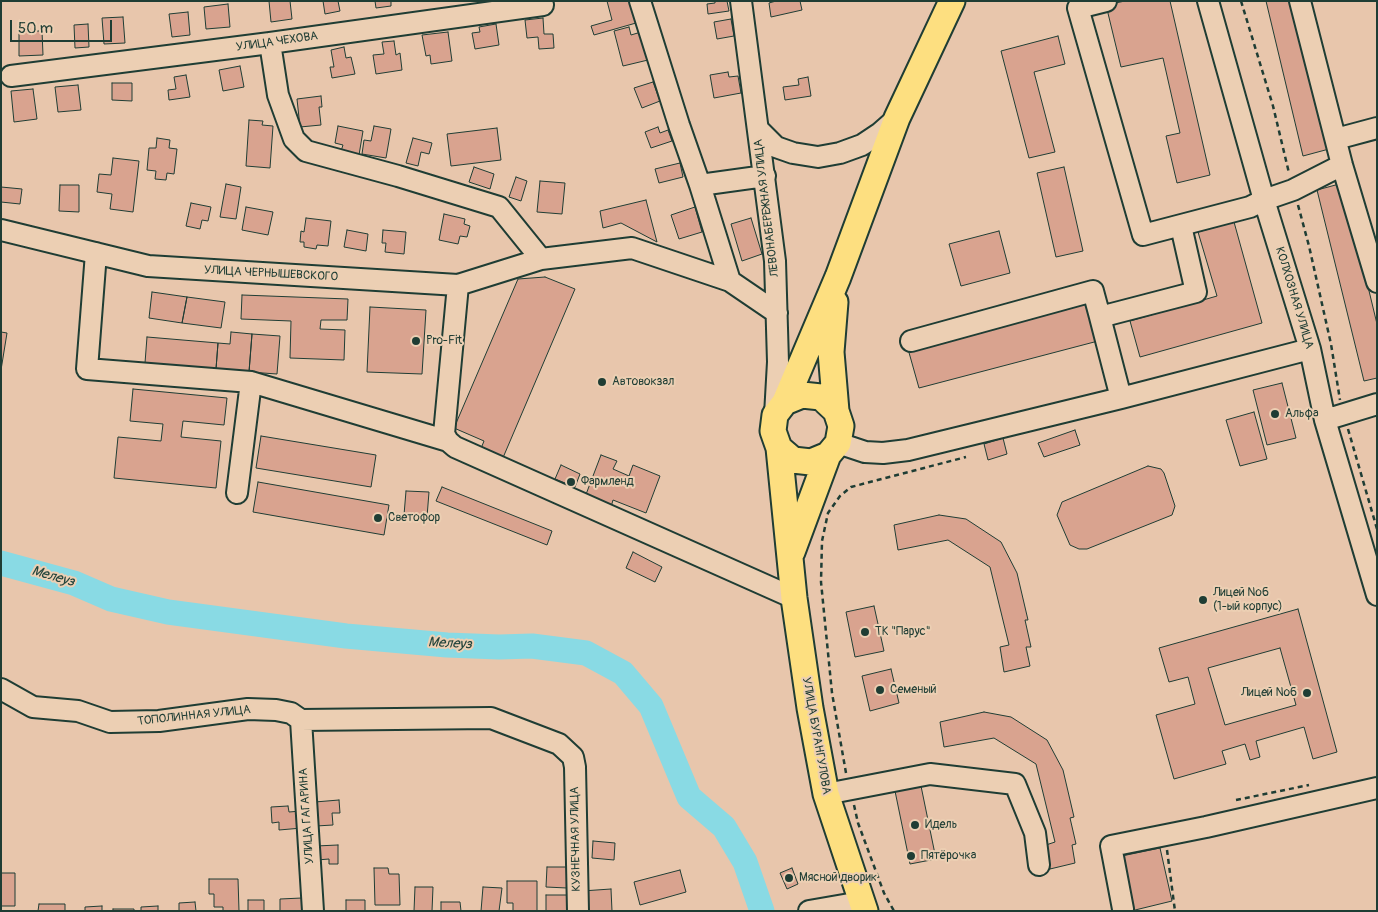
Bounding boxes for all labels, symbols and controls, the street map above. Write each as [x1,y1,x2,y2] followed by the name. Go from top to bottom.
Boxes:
[12,10,115,42] scale bar
[18,19,53,38] text: 50 m
[235,29,319,55] street label: УЛИЦА ЧЕХОВА
[751,138,783,278] street label: ЛЕВОНАБЕРЕЖНАЯ УЛИЦА
[1272,245,1316,351] street label: КОЛХОЗНАЯ УЛИЦА
[204,263,338,285] street label: УЛИЦА ЧЕРНЫШЕВСКОГО
[426,334,462,348] place label: Pro-Fit
[410,335,422,347] marker: Pro-Fit
[612,375,674,389] place label: Автовокзал
[596,376,608,388] marker: Автовокзал
[1285,407,1319,421] place label: Альфа
[1269,408,1281,420] marker: Альфа
[581,475,634,489] place label: Фармленд
[565,476,577,488] marker: Фармленд
[388,511,440,525] place label: Светофор
[372,512,384,524] marker: Светофор
[30,563,76,591] water label: Мелеуз
[1213,586,1283,614] place label: Лицей №6 (1-ый корпус)
[1197,594,1209,606] marker: Лицей №6 (1-ый корпус)
[875,625,931,639] place label: ТК "Парус"
[859,626,871,638] marker: ТК "Парус"
[428,634,472,654] water label: Мелеуз
[799,676,833,796] street label: УЛИЦА БУРАНГУЛОВА
[890,683,937,697] place label: Семеный
[874,684,886,696] marker: Семеный
[1241,686,1297,700] place label: Лицей №6
[1301,687,1313,699] marker: Лицей №6
[137,703,251,729] street label: ТОПОЛИННАЯ УЛИЦА
[296,768,318,864] street label: УЛИЦА ГАГАРИНА
[568,786,584,892] street label: КУЗНЕЧНАЯ УЛИЦА
[925,818,957,832] place label: Идель
[909,819,921,831] marker: Идель
[921,849,976,863] place label: Пятёрочка
[905,850,917,862] marker: Пятёрочка
[799,871,877,885] place label: Мясной дворик
[783,872,795,884] marker: Мясной дворик

